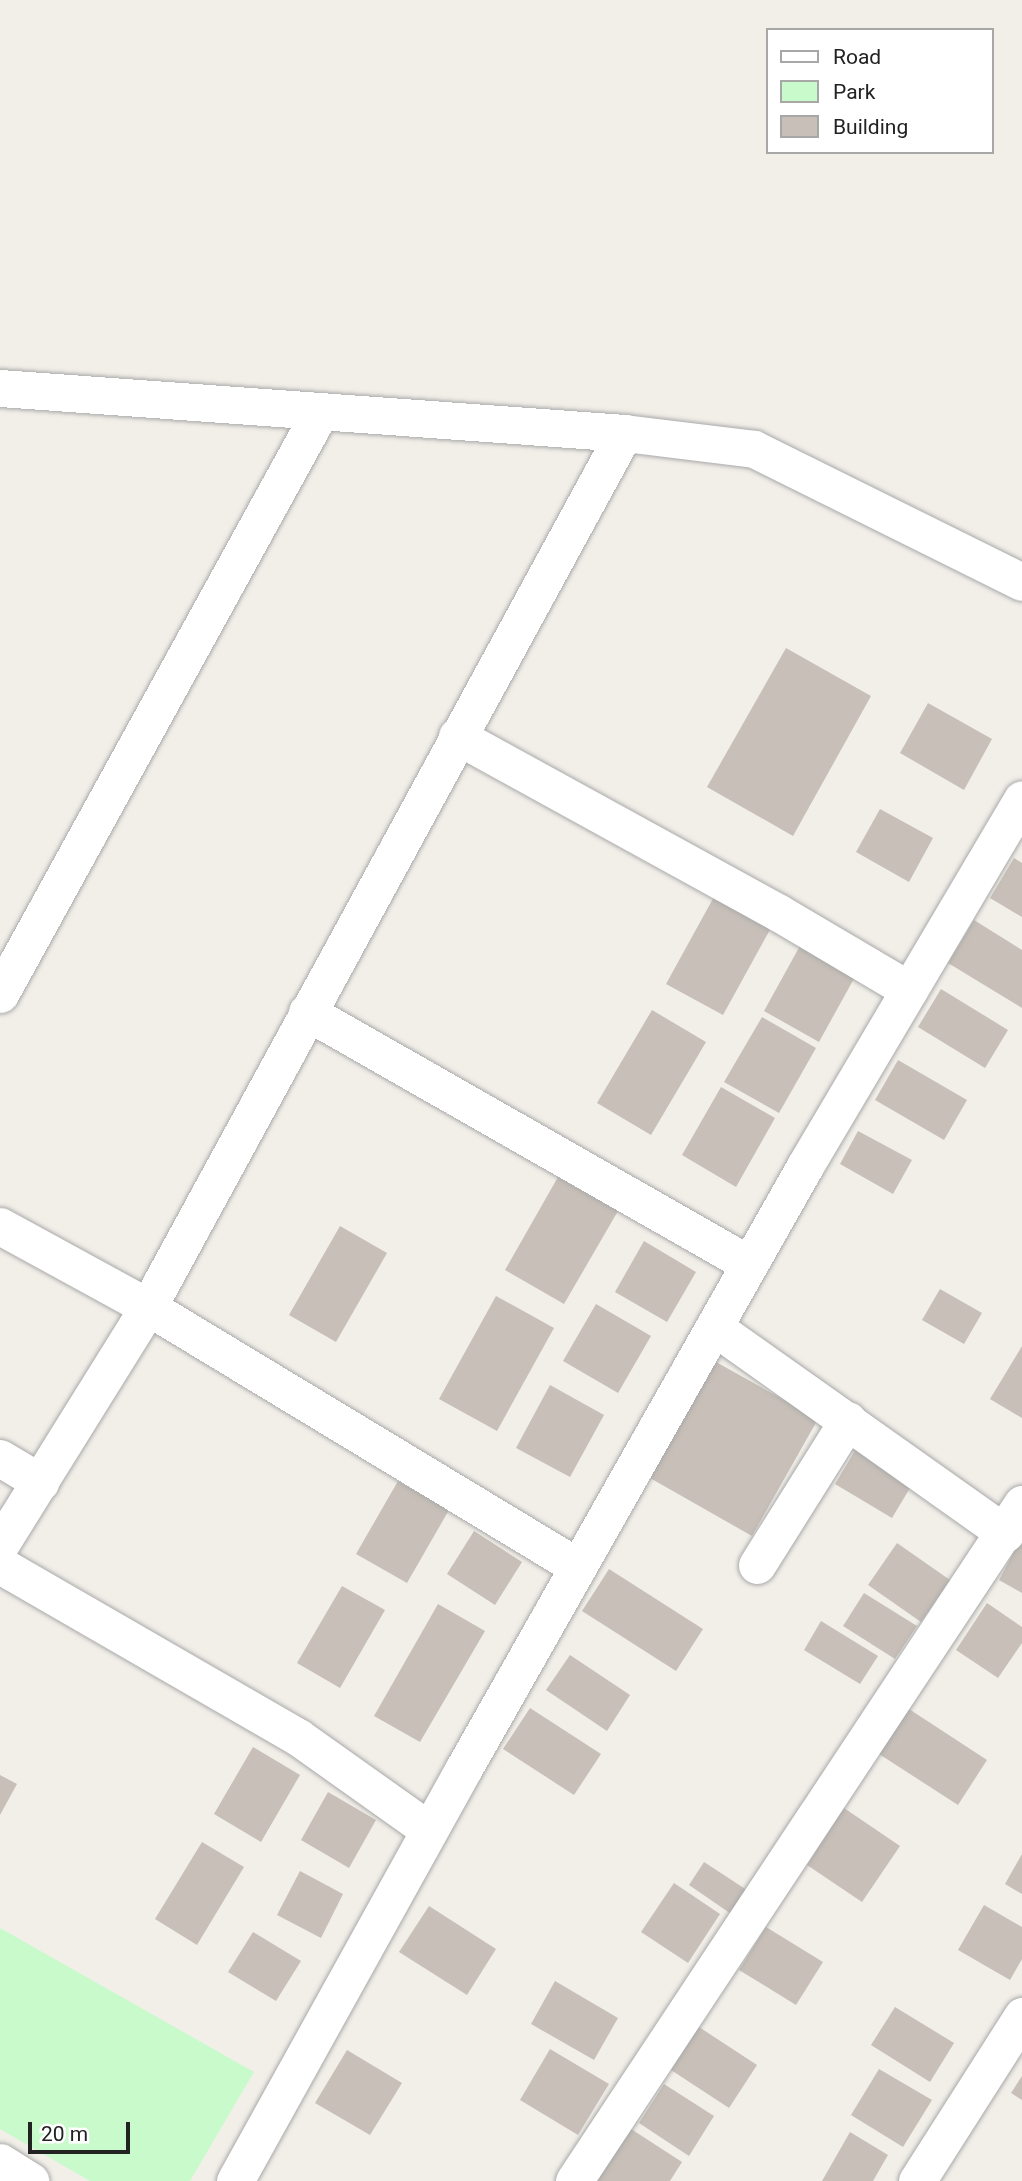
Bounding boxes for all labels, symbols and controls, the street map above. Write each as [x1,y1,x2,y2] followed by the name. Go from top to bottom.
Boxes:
[766,28,994,154] legend
[833,45,881,69] text: Road
[833,80,875,104] text: Park
[833,115,908,139] text: Building
[32,2108,133,2152] scale bar
[41,2122,88,2146] text: 20 m

